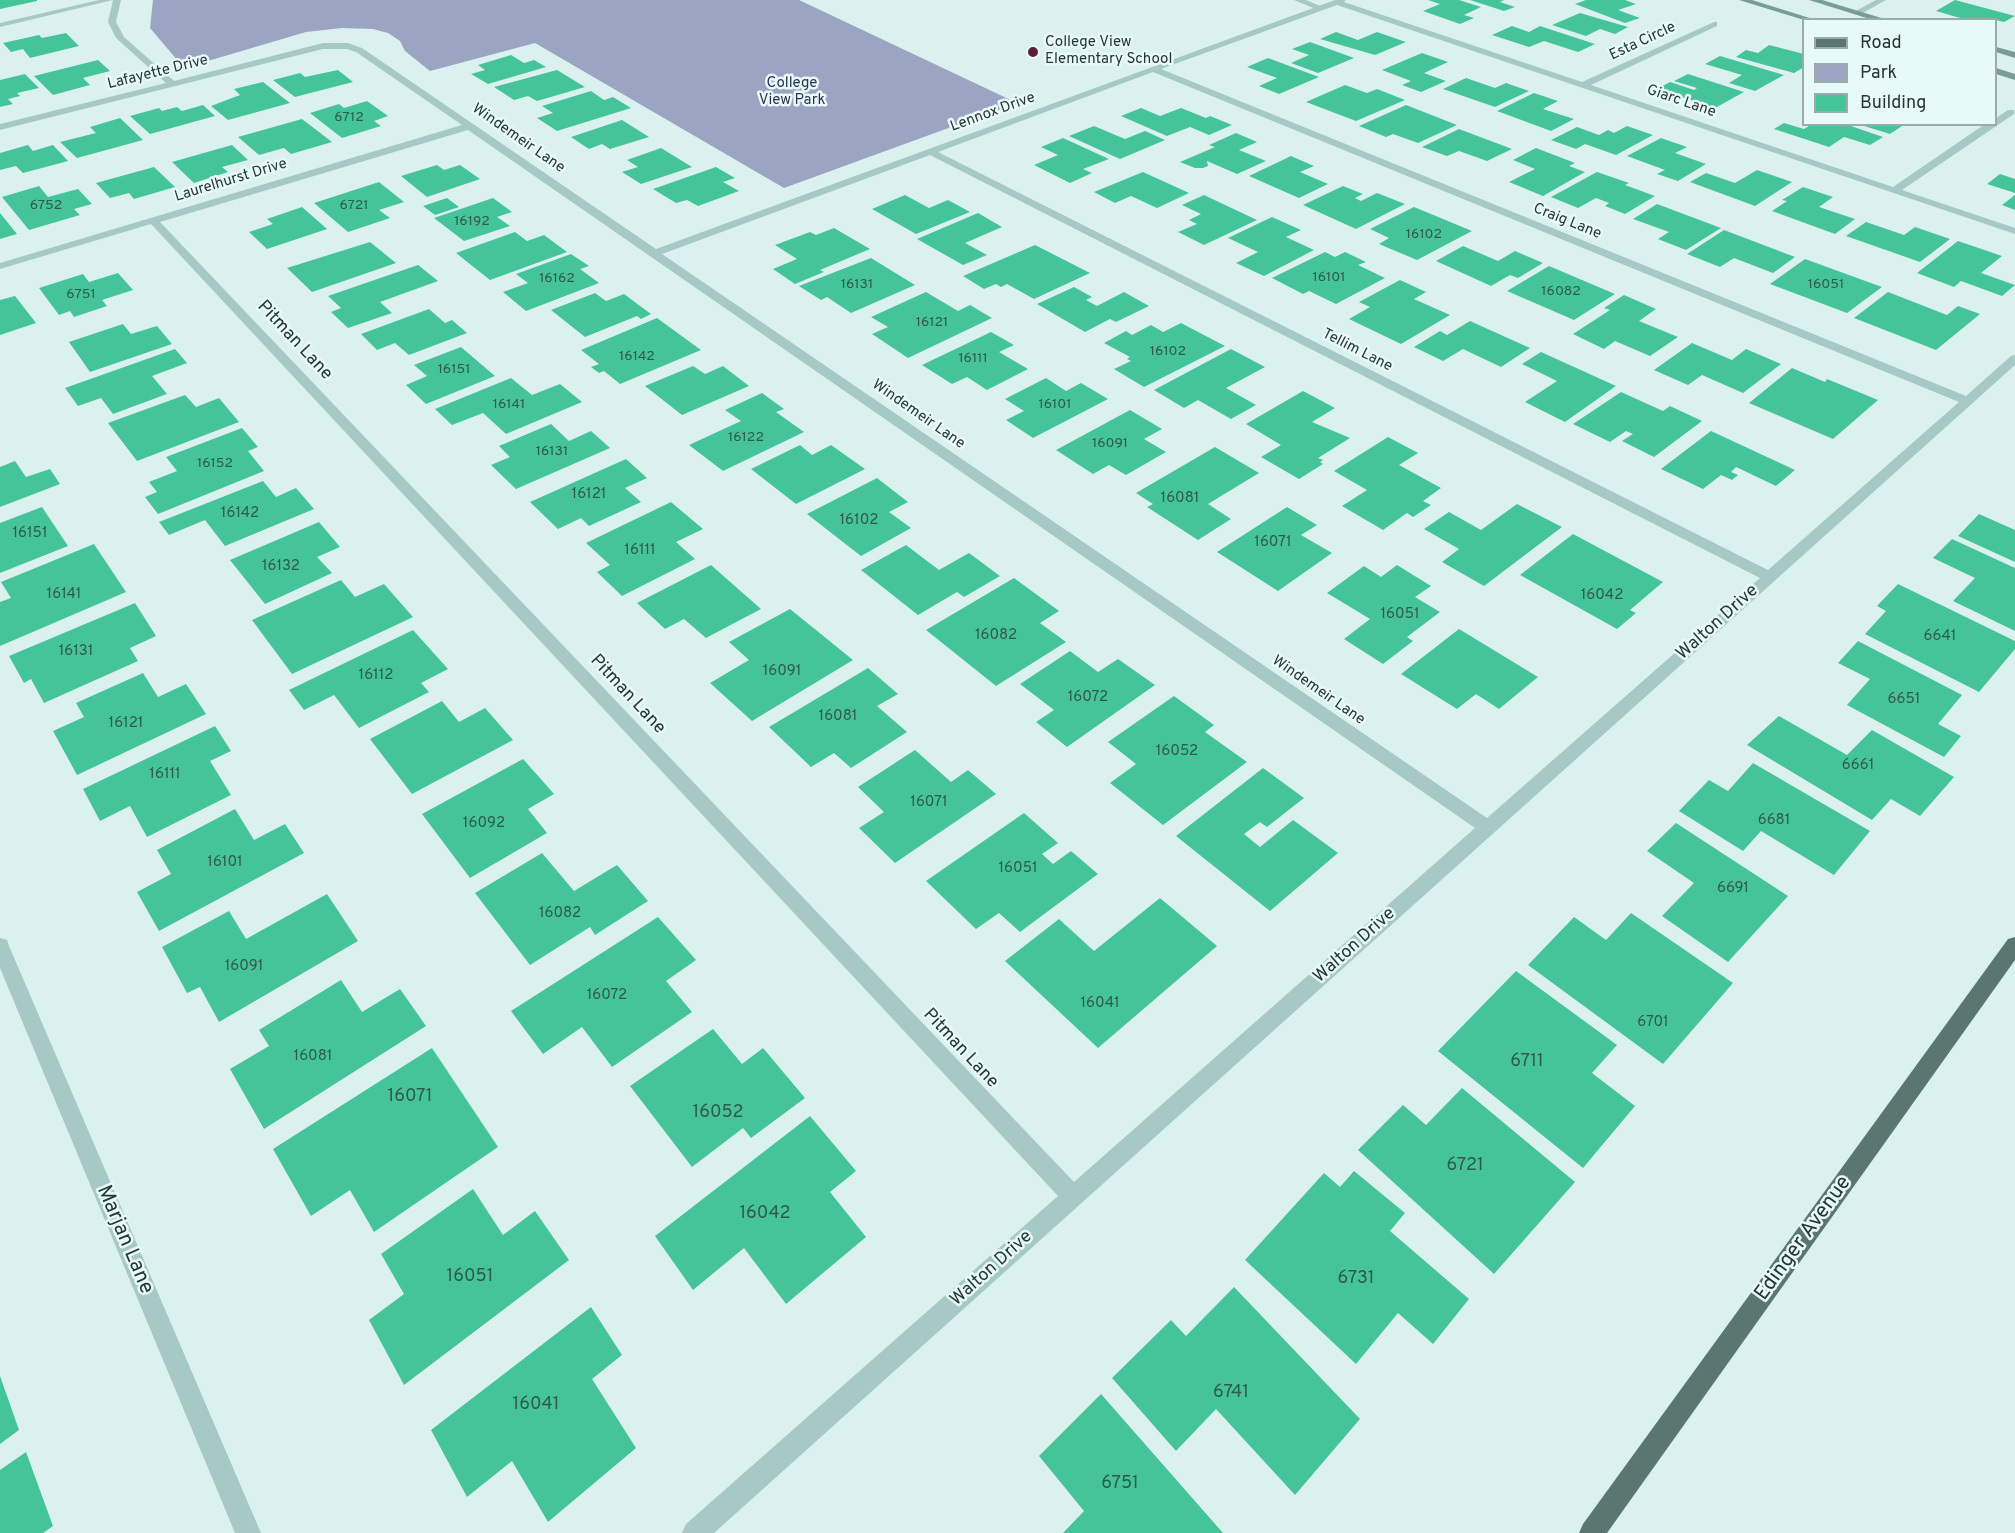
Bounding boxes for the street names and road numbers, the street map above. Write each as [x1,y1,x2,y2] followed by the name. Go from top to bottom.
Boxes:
[1607,19,1679,65] street label: Esta Circle
[106,52,210,94] street label: Lafayette Drive
[1644,82,1718,122] street label: Giarc Lane
[948,89,1038,137] street label: Lennox Drive
[468,100,568,178] street label: Windemeir Lane
[173,155,289,207] street label: Laurelhurst Drive
[1530,200,1604,244] street label: Craig Lane
[252,297,336,385] street label: Pitman Lane
[1319,326,1395,376] street label: Tellim Lane
[868,376,968,454] street label: Windemeir Lane
[1673,581,1763,665] street label: Walton Drive
[585,651,669,739] street label: Pitman Lane
[1268,652,1368,730] street label: Windemeir Lane
[1310,904,1400,988] street label: Walton Drive
[918,1005,1002,1093] street label: Pitman Lane
[1750,1172,1858,1306] street label: Edinger Avenue
[90,1182,158,1298] street label: Marjan Lane
[947,1227,1037,1311] street label: Walton Drive

